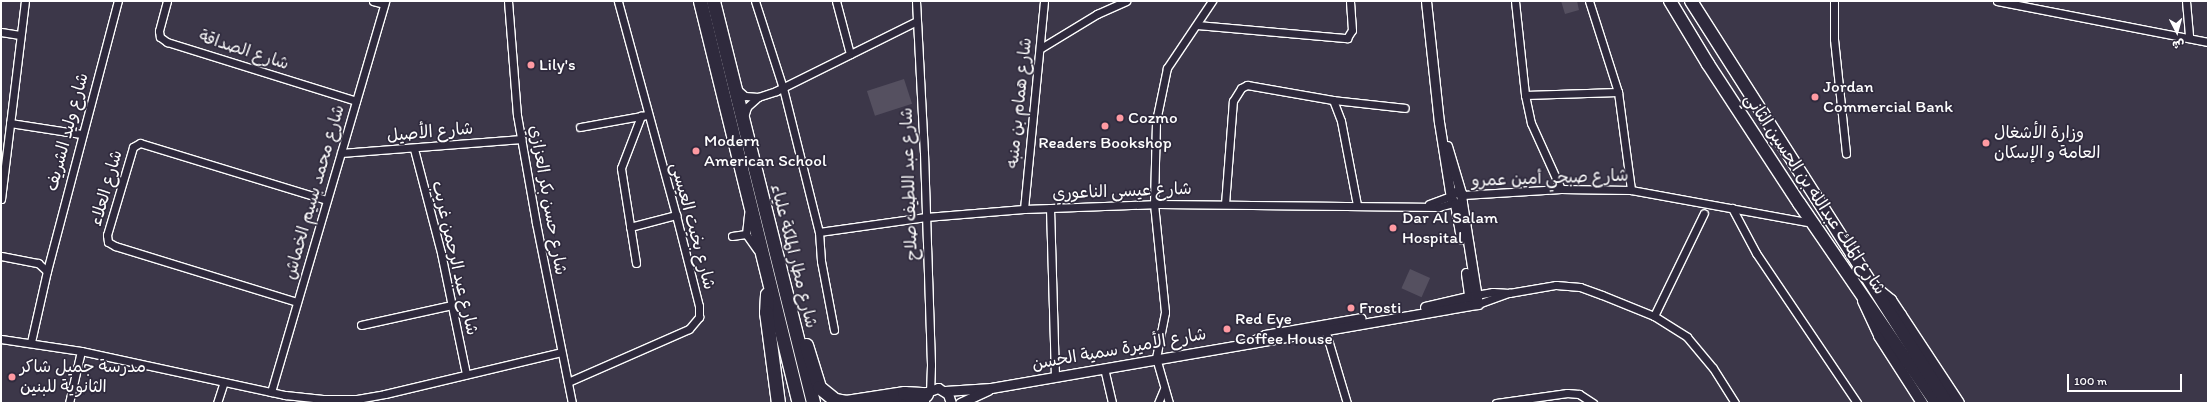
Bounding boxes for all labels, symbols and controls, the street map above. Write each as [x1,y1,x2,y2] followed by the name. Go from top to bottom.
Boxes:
[2157,12,2197,52] north arrow
[196,26,292,74] street label: شارع الصداقة
[1002,37,1036,169] street label: شارع همام بن منبه
[2172,37,2185,52] text: ش
[539,55,576,75] place label: Lily's
[526,60,536,70] marker: Lily's
[41,71,93,193] street label: شارع وليد الشريف
[1823,77,1953,117] place label: Jordan Commercial Bank
[1740,89,1890,299] street label: شارع الملك عبدالله بن الحسين الثاني
[1810,92,1820,102] marker: Jordan Commercial Bank
[279,102,349,282] street label: شارع محمد بسيم الخماش
[896,107,922,261] street label: شارع عبد اللطيف صلاح
[1128,108,1178,128] place label: Cozmo
[1115,113,1125,123] marker: Cozmo
[386,118,474,146] street label: شارع الأصيل
[1100,121,1110,131] marker: Readers Bookshop
[525,123,571,277] street label: شارع حسن بكر العزازي
[1994,123,2100,163] place label: وزارة الأشغال العامة و الإسكان
[704,131,827,171] place label: Modern American School
[1038,133,1172,153] place label: Readers Bookshop
[1981,138,1991,148] marker: وزارة الأشغال العامة و الإسكان
[691,146,701,156] marker: Modern American School
[85,148,127,228] street label: شارع العلاء
[666,160,720,292] street label: شارع بخيت العيسى
[1471,165,1629,191] street label: شارع صبحي أمين عمرو
[1052,178,1192,204] street label: شارع عيسى الناعوري
[427,179,483,337] street label: شارع عبد الرحمن غريب
[766,182,822,330] street label: شارع مطار الملكة علياء
[1402,208,1497,248] place label: Dar Al Salam Hospital
[1387,222,1399,234] marker: Dar Al Salam Hospital
[1359,298,1401,318] place label: Frosti
[1346,303,1356,313] marker: Frosti
[1235,309,1333,349] place label: Red Eye Coffee House
[1030,324,1208,374] street label: شارع الأميرة سمية الحسن
[1222,324,1232,334] marker: Red Eye Coffee House
[20,357,146,397] place label: مدرسة جميل شاكر الثانوية للبنين
[2069,366,2184,392] scale bar
[7,372,17,382] marker: مدرسة جميل شاكر الثانوية للبنين
[2074,374,2107,388] text: 100 m

